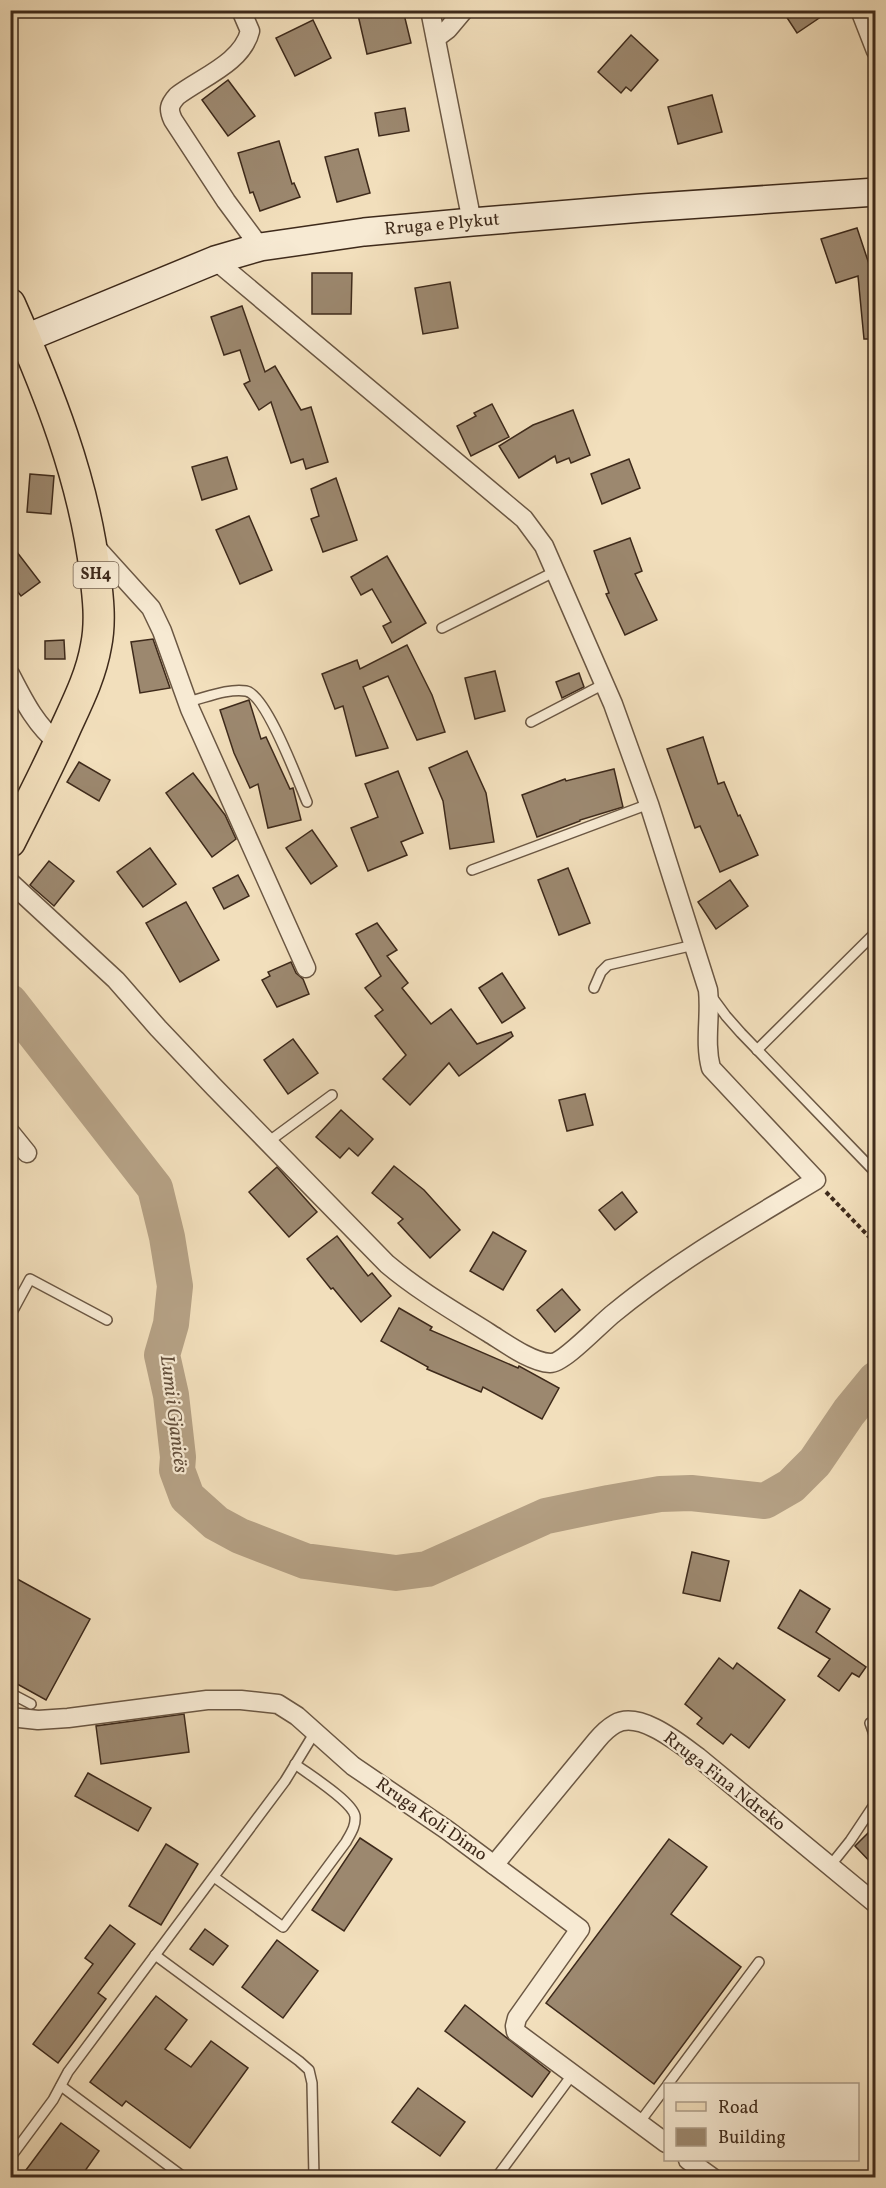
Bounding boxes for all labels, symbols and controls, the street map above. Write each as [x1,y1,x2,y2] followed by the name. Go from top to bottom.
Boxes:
[383,208,501,242] street label: Rruga e Plykut
[74,562,118,588] road number: SH4
[152,1353,194,1475] water label: Lumi i Gjanicës
[658,1726,790,1838] street label: Rruga Fina Ndreko
[370,1772,492,1868] street label: Rruga Koli Dimo
[664,2083,859,2161] legend
[718,2096,759,2121] text: Road
[718,2126,786,2151] text: Building

